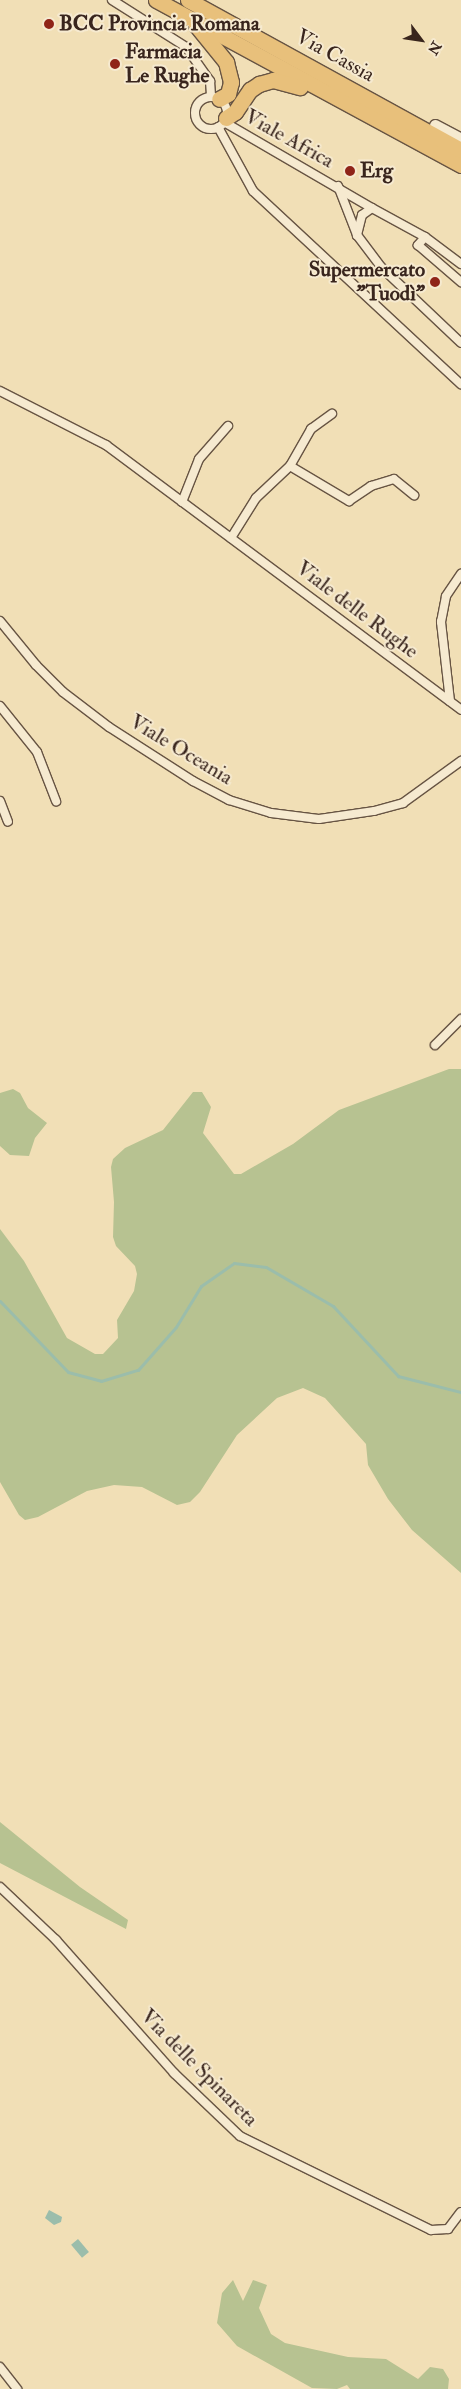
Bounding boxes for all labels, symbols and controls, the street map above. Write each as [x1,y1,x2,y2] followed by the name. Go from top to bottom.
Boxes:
[59,11,260,37] place label: BCC Provincia Romana
[396,15,446,65] north arrow
[43,18,55,30] marker: BCC Provincia Romana
[291,24,379,88] street label: Via Cassia
[424,38,445,58] text: N
[125,39,209,89] place label: Farmacia Le Rughe
[109,58,121,70] marker: Farmacia Le Rughe
[240,104,338,174] street label: Viale Africa
[360,158,393,184] place label: Erg
[344,165,356,177] marker: Erg
[309,257,425,307] place label: Supermercato "Tuodì"
[429,276,441,288] marker: Supermercato "Tuodì"
[291,556,423,664] street label: Viale delle Rughe
[125,709,237,791] street label: Viale Oceania
[135,2004,263,2132] street label: Via delle Spinareta

